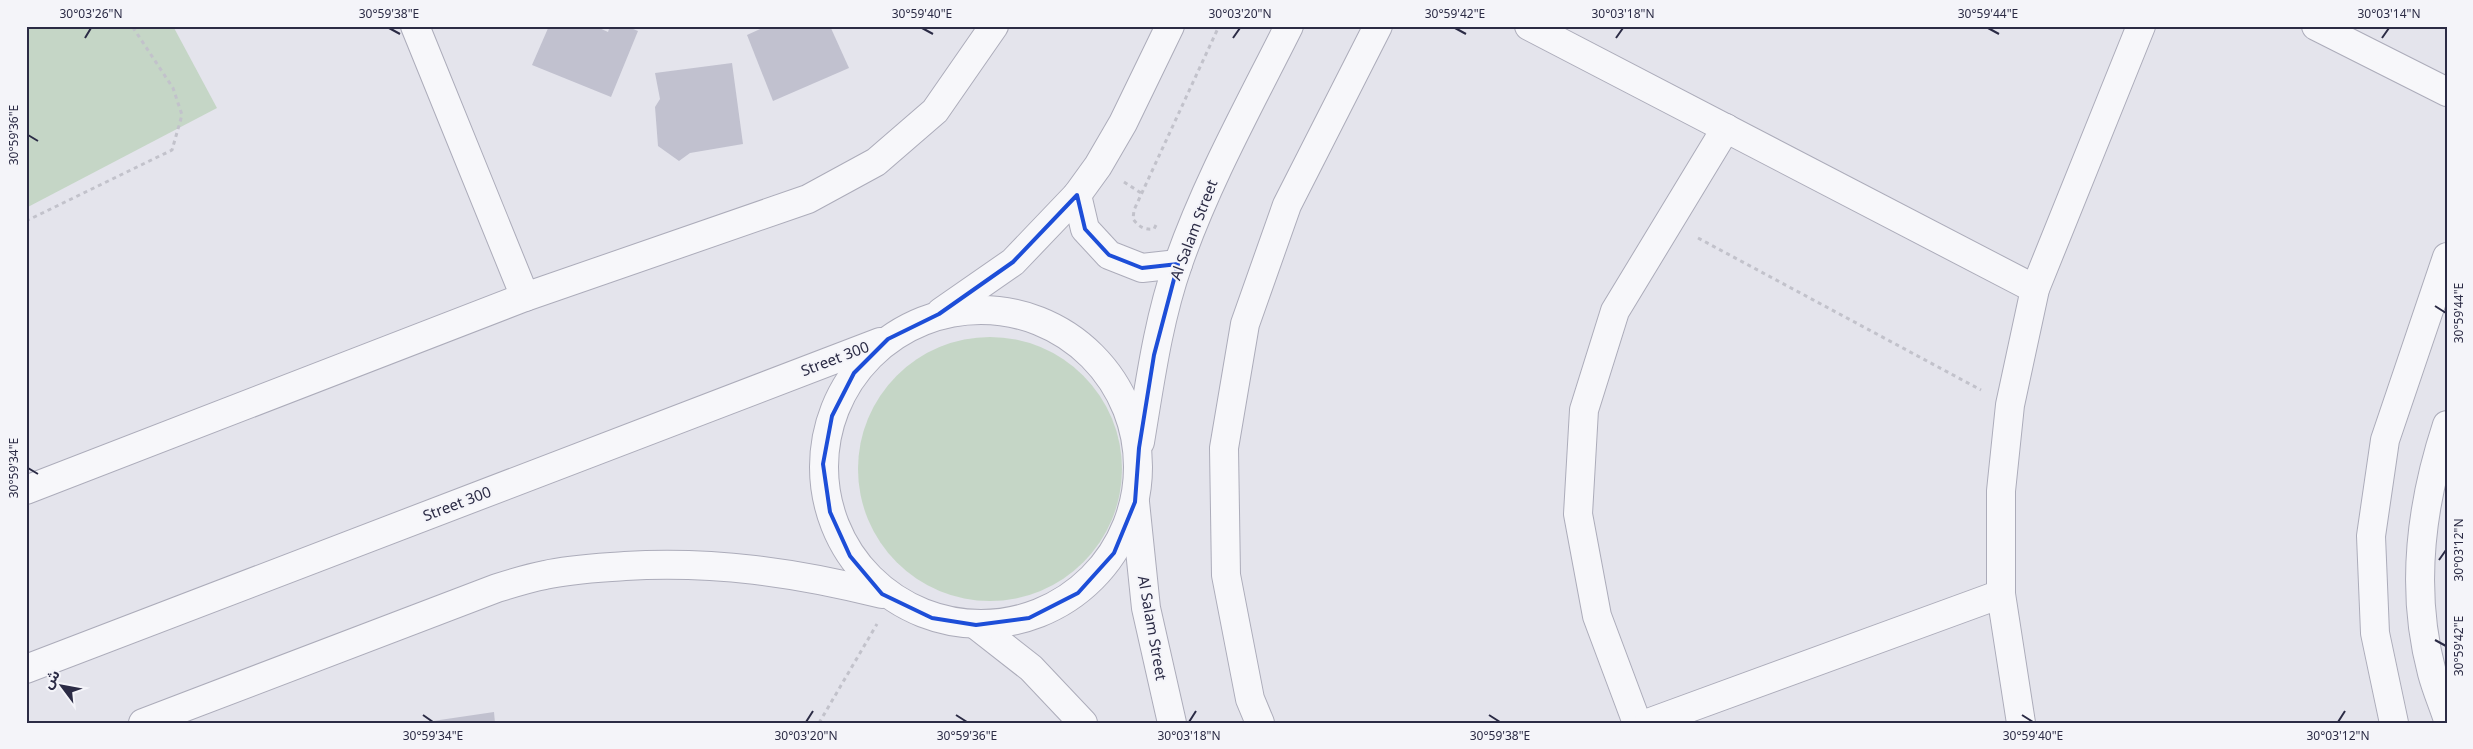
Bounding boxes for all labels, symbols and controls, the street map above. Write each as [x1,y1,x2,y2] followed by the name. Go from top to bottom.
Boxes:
[59,5,123,22] text: 30°03'26"N
[359,5,419,22] text: 30°59'38"E
[892,5,952,22] text: 30°59'40"E
[1208,5,1272,22] text: 30°03'20"N
[1425,5,1485,22] text: 30°59'42"E
[1591,5,1655,22] text: 30°03'18"N
[1958,5,2018,22] text: 30°59'44"E
[2357,5,2421,22] text: 30°03'14"N
[5,105,22,165] text: 30°59'36"E
[1165,176,1222,283] street label: Al Salam Street
[2450,283,2467,343] text: 30°59'44"E
[798,336,872,380] street label: Street 300
[5,438,22,498] text: 30°59'34"E
[420,481,494,525] street label: Street 300
[2450,518,2467,582] text: 30°03'12"N
[1134,574,1172,682] street label: Al Salam Street
[2450,616,2467,676] text: 30°59'42"E
[38,662,88,712] north arrow
[37,666,64,692] text: ش
[403,727,463,744] text: 30°59'34"E
[774,727,838,744] text: 30°03'20"N
[937,727,997,744] text: 30°59'36"E
[1157,727,1221,744] text: 30°03'18"N
[1470,727,1530,744] text: 30°59'38"E
[2003,727,2063,744] text: 30°59'40"E
[2306,727,2370,744] text: 30°03'12"N

